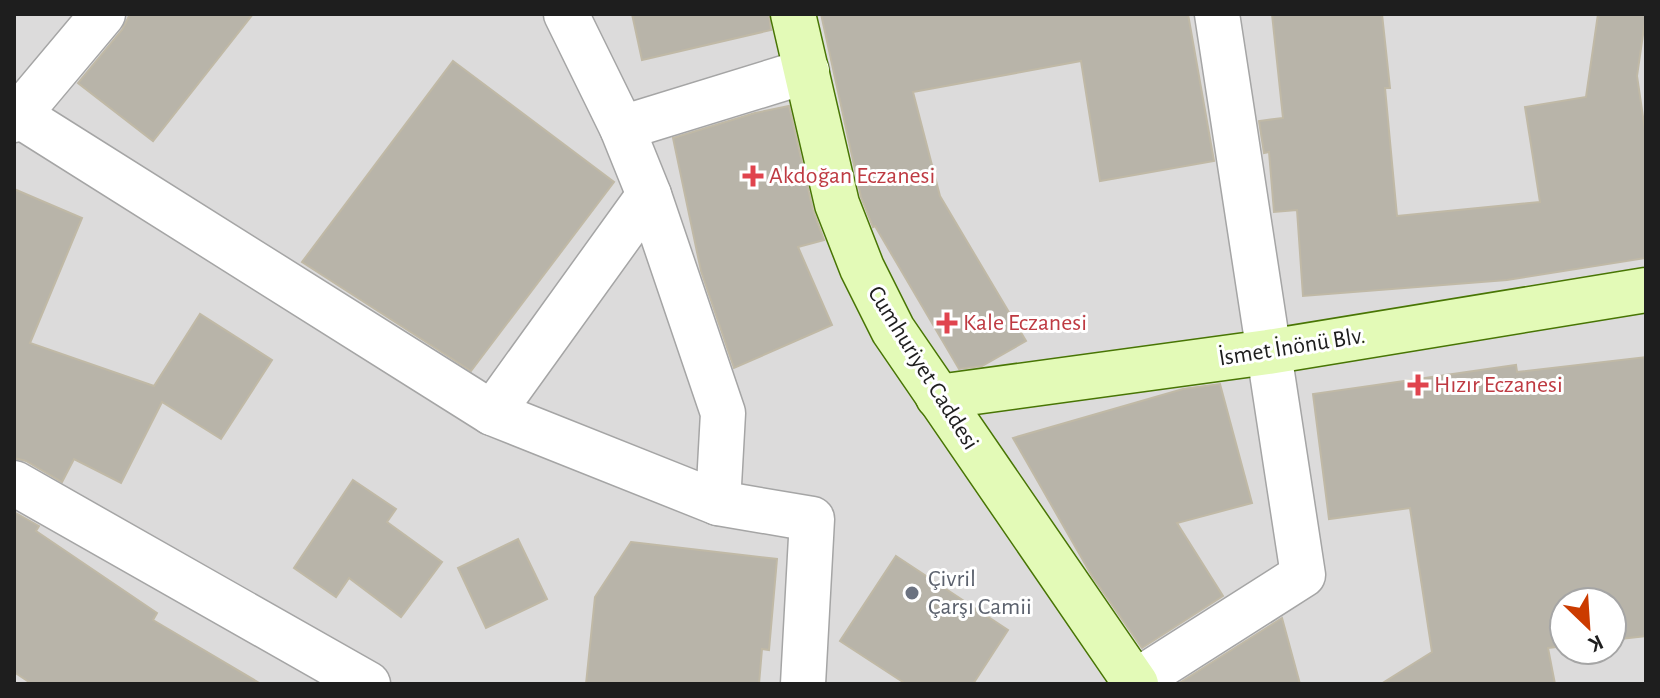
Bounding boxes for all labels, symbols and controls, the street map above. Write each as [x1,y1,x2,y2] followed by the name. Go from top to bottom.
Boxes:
[769,164,935,188] place label: Akdoğan Eczanesi
[744,167,762,185] marker: Akdoğan Eczanesi
[863,282,983,454] street label: Cumhuriyet Caddesi
[963,311,1087,335] place label: Kale Eczanesi
[938,314,956,332] marker: Kale Eczanesi
[1217,323,1367,370] street label: İsmet İnönü Blv.
[1434,373,1563,397] place label: Hızır Eczanesi
[1409,376,1427,394] marker: Hızır Eczanesi
[928,567,1032,619] place label: Çivril Çarşı Camii
[903,584,921,602] marker: Çivril Çarşı Camii
[1548,586,1628,666] north arrow
[1585,631,1607,656] text: K

